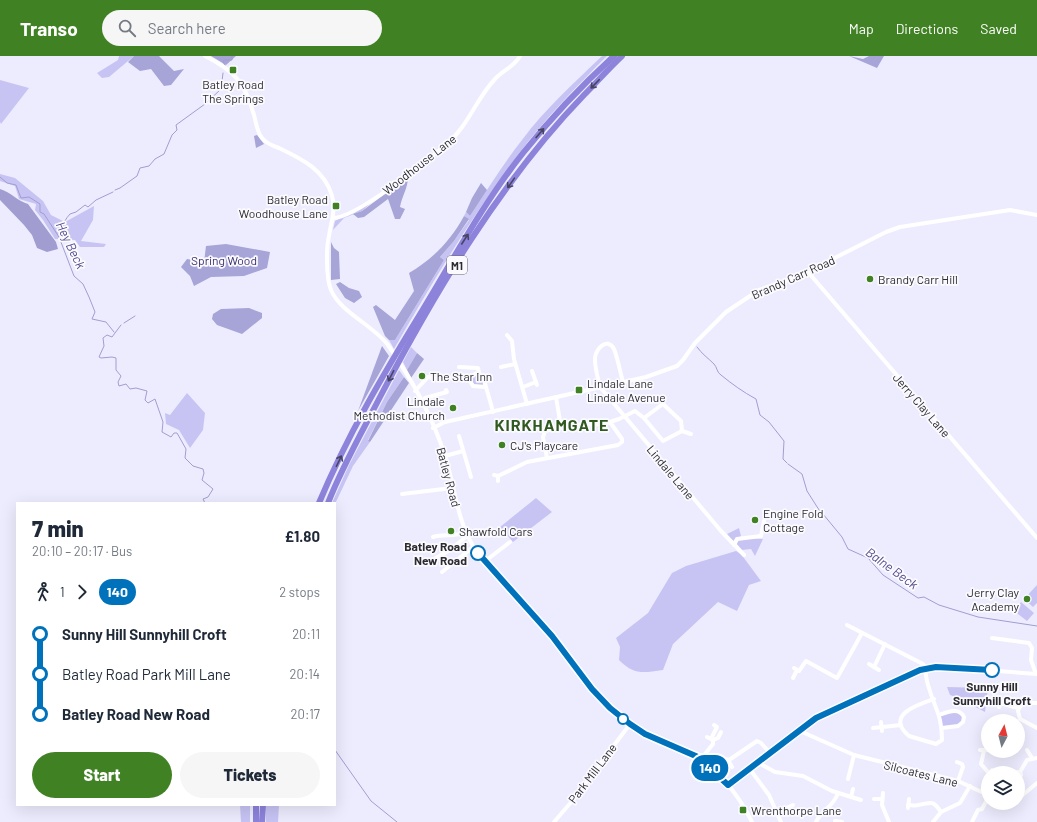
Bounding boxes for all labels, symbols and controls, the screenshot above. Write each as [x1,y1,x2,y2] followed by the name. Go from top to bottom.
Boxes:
[102,10,382,46] search box
[20,17,78,40] text: Transo
[116,17,138,39] icon: search
[148,19,226,37] text: Search here
[849,20,874,37] text: Map
[896,20,958,37] text: Directions
[980,20,1017,37] text: Saved
[228,65,238,75] marker: Batley Road The Springs
[202,77,264,105] place label: Batley Road The Springs
[590,79,600,89] one-way arrow
[536,127,545,138] one-way arrow
[380,131,458,197] street label: Woodhouse Lane
[507,177,515,188] one-way arrow
[239,192,328,220] place label: Batley Road Woodhouse Lane
[331,201,341,211] marker: Batley Road Woodhouse Lane
[53,219,90,272] water label: Hey Beck
[462,233,470,245] one-way arrow
[749,252,837,302] street label: Brandy Carr Road
[191,253,257,267] park label: Spring Wood
[447,256,467,274] road number: M1
[878,272,958,286] place label: Brandy Carr Hill
[865,274,875,284] marker: Brandy Carr Hill
[430,369,492,383] place label: The Star Inn
[387,370,394,382] one-way arrow
[890,370,954,440] street label: Jerry Clay Lane
[417,371,427,381] marker: The Star Inn
[587,376,666,404] place label: Lindale Lane Lindale Avenue
[574,385,584,395] marker: Lindale Lane Lindale Avenue
[353,394,445,422] place label: Lindale Methodist Church
[448,403,458,413] marker: Lindale Methodist Church
[495,415,609,434] district label: KIRKHAMGATE
[510,438,578,452] place label: CJ's Playcare
[497,440,507,450] marker: CJ's Playcare
[644,442,698,502] street label: Lindale Lane
[434,446,464,508] street label: Batley Road
[336,455,343,467] one-way arrow
[763,506,824,534] place label: Engine Fold Cottage
[32,515,84,541] text: 7 min
[750,515,760,525] marker: Engine Fold Cottage
[459,524,533,538] place label: Shawfold Cars
[446,526,456,536] marker: Shawfold Cars
[285,527,320,545] text: £1.80
[404,539,467,567] place label: Batley Road New Road
[32,543,132,559] text: 20:10 – 20:17 · Bus
[863,544,922,593] water label: Balne Beck
[470,545,486,561] marker: Batley Road New Road
[32,581,54,603] icon: walk
[71,581,93,603] icon: forward
[107,583,128,600] text: 140
[60,584,65,600] text: 1
[279,584,320,600] text: 2 stops
[967,585,1019,613] place label: Jerry Clay Academy
[1022,594,1032,604] marker: Jerry Clay Academy
[62,625,227,643] text: Sunny Hill Sunnyhill Croft
[292,626,320,642] text: 20:11
[984,662,1000,678] marker: Sunny Hill Sunnyhill Croft
[62,665,231,683] text: Batley Road Park Mill Lane
[290,666,320,682] text: 20:14
[953,679,1031,707] place label: Sunny Hill Sunnyhill Croft
[62,705,210,723] text: Batley Road New Road
[291,706,320,722] text: 20:17
[617,713,629,725] unlabelled marker
[981,714,1025,758] north arrow
[981,714,1025,810] map controls
[565,740,619,806] street label: Park Mill Lane
[32,752,172,798] button: Start
[180,752,320,798] button: Tickets
[687,755,733,781] line badge: 140
[882,757,960,789] street label: Silcoates Lane
[699,759,721,776] text: 140
[981,766,1025,810] button: layers
[751,803,841,817] place label: Wrenthorpe Lane
[738,805,748,815] marker: Wrenthorpe Lane

